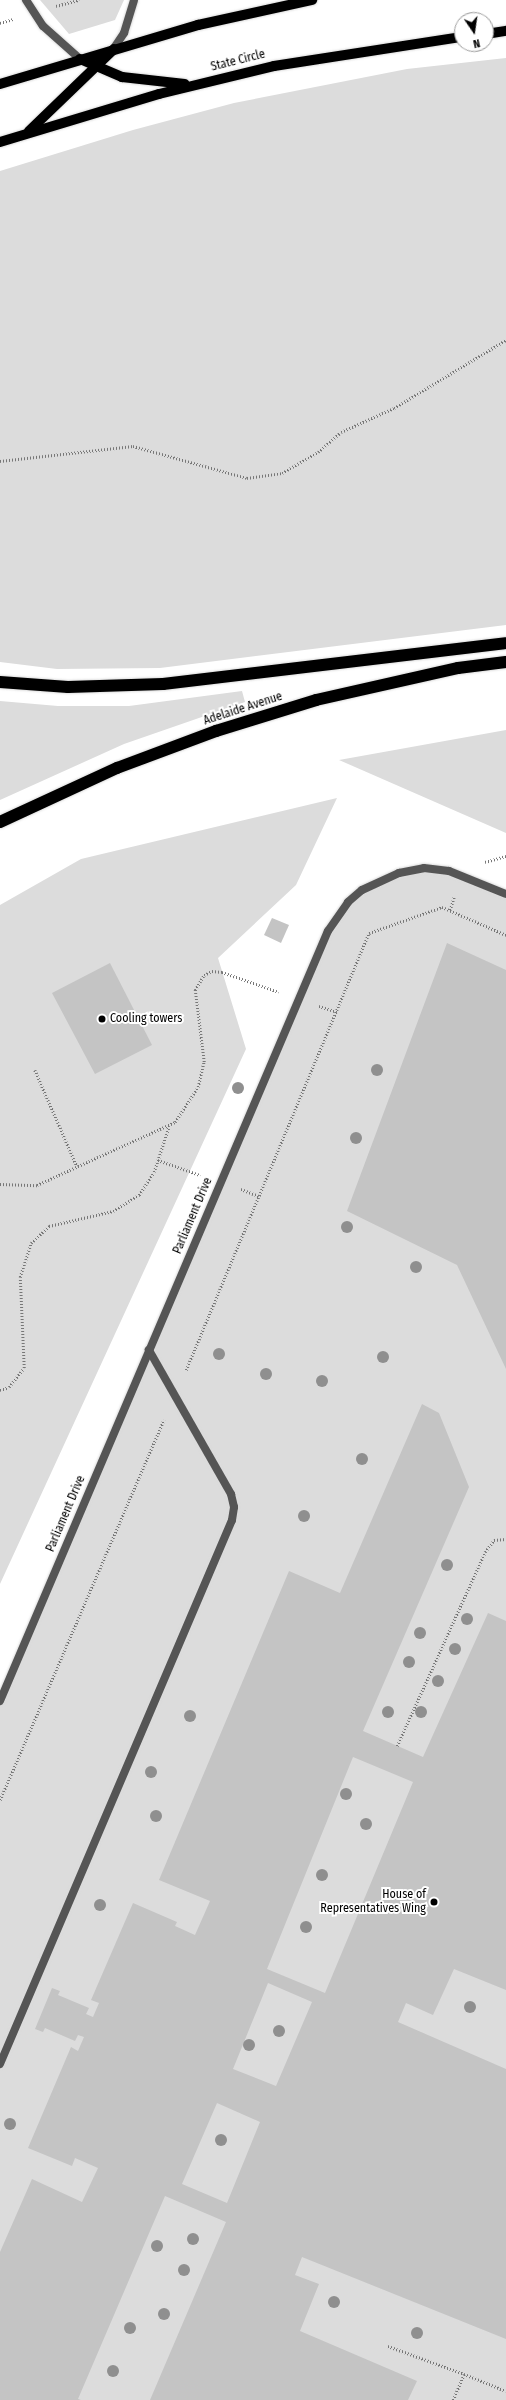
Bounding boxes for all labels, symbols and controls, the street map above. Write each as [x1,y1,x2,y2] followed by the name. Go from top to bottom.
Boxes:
[454,12,494,52] north arrow
[472,36,481,50] text: N
[209,47,267,75] street label: State Circle
[202,689,284,729] street label: Adelaide Avenue
[110,1012,182,1026] place label: Cooling towers
[97,1014,107,1024] marker: Cooling towers
[170,1176,216,1256] street label: Parliament Drive
[43,1474,89,1554] street label: Parliament Drive
[320,1888,426,1916] place label: House of Representatives Wing
[429,1897,439,1907] marker: House of Representatives Wing

